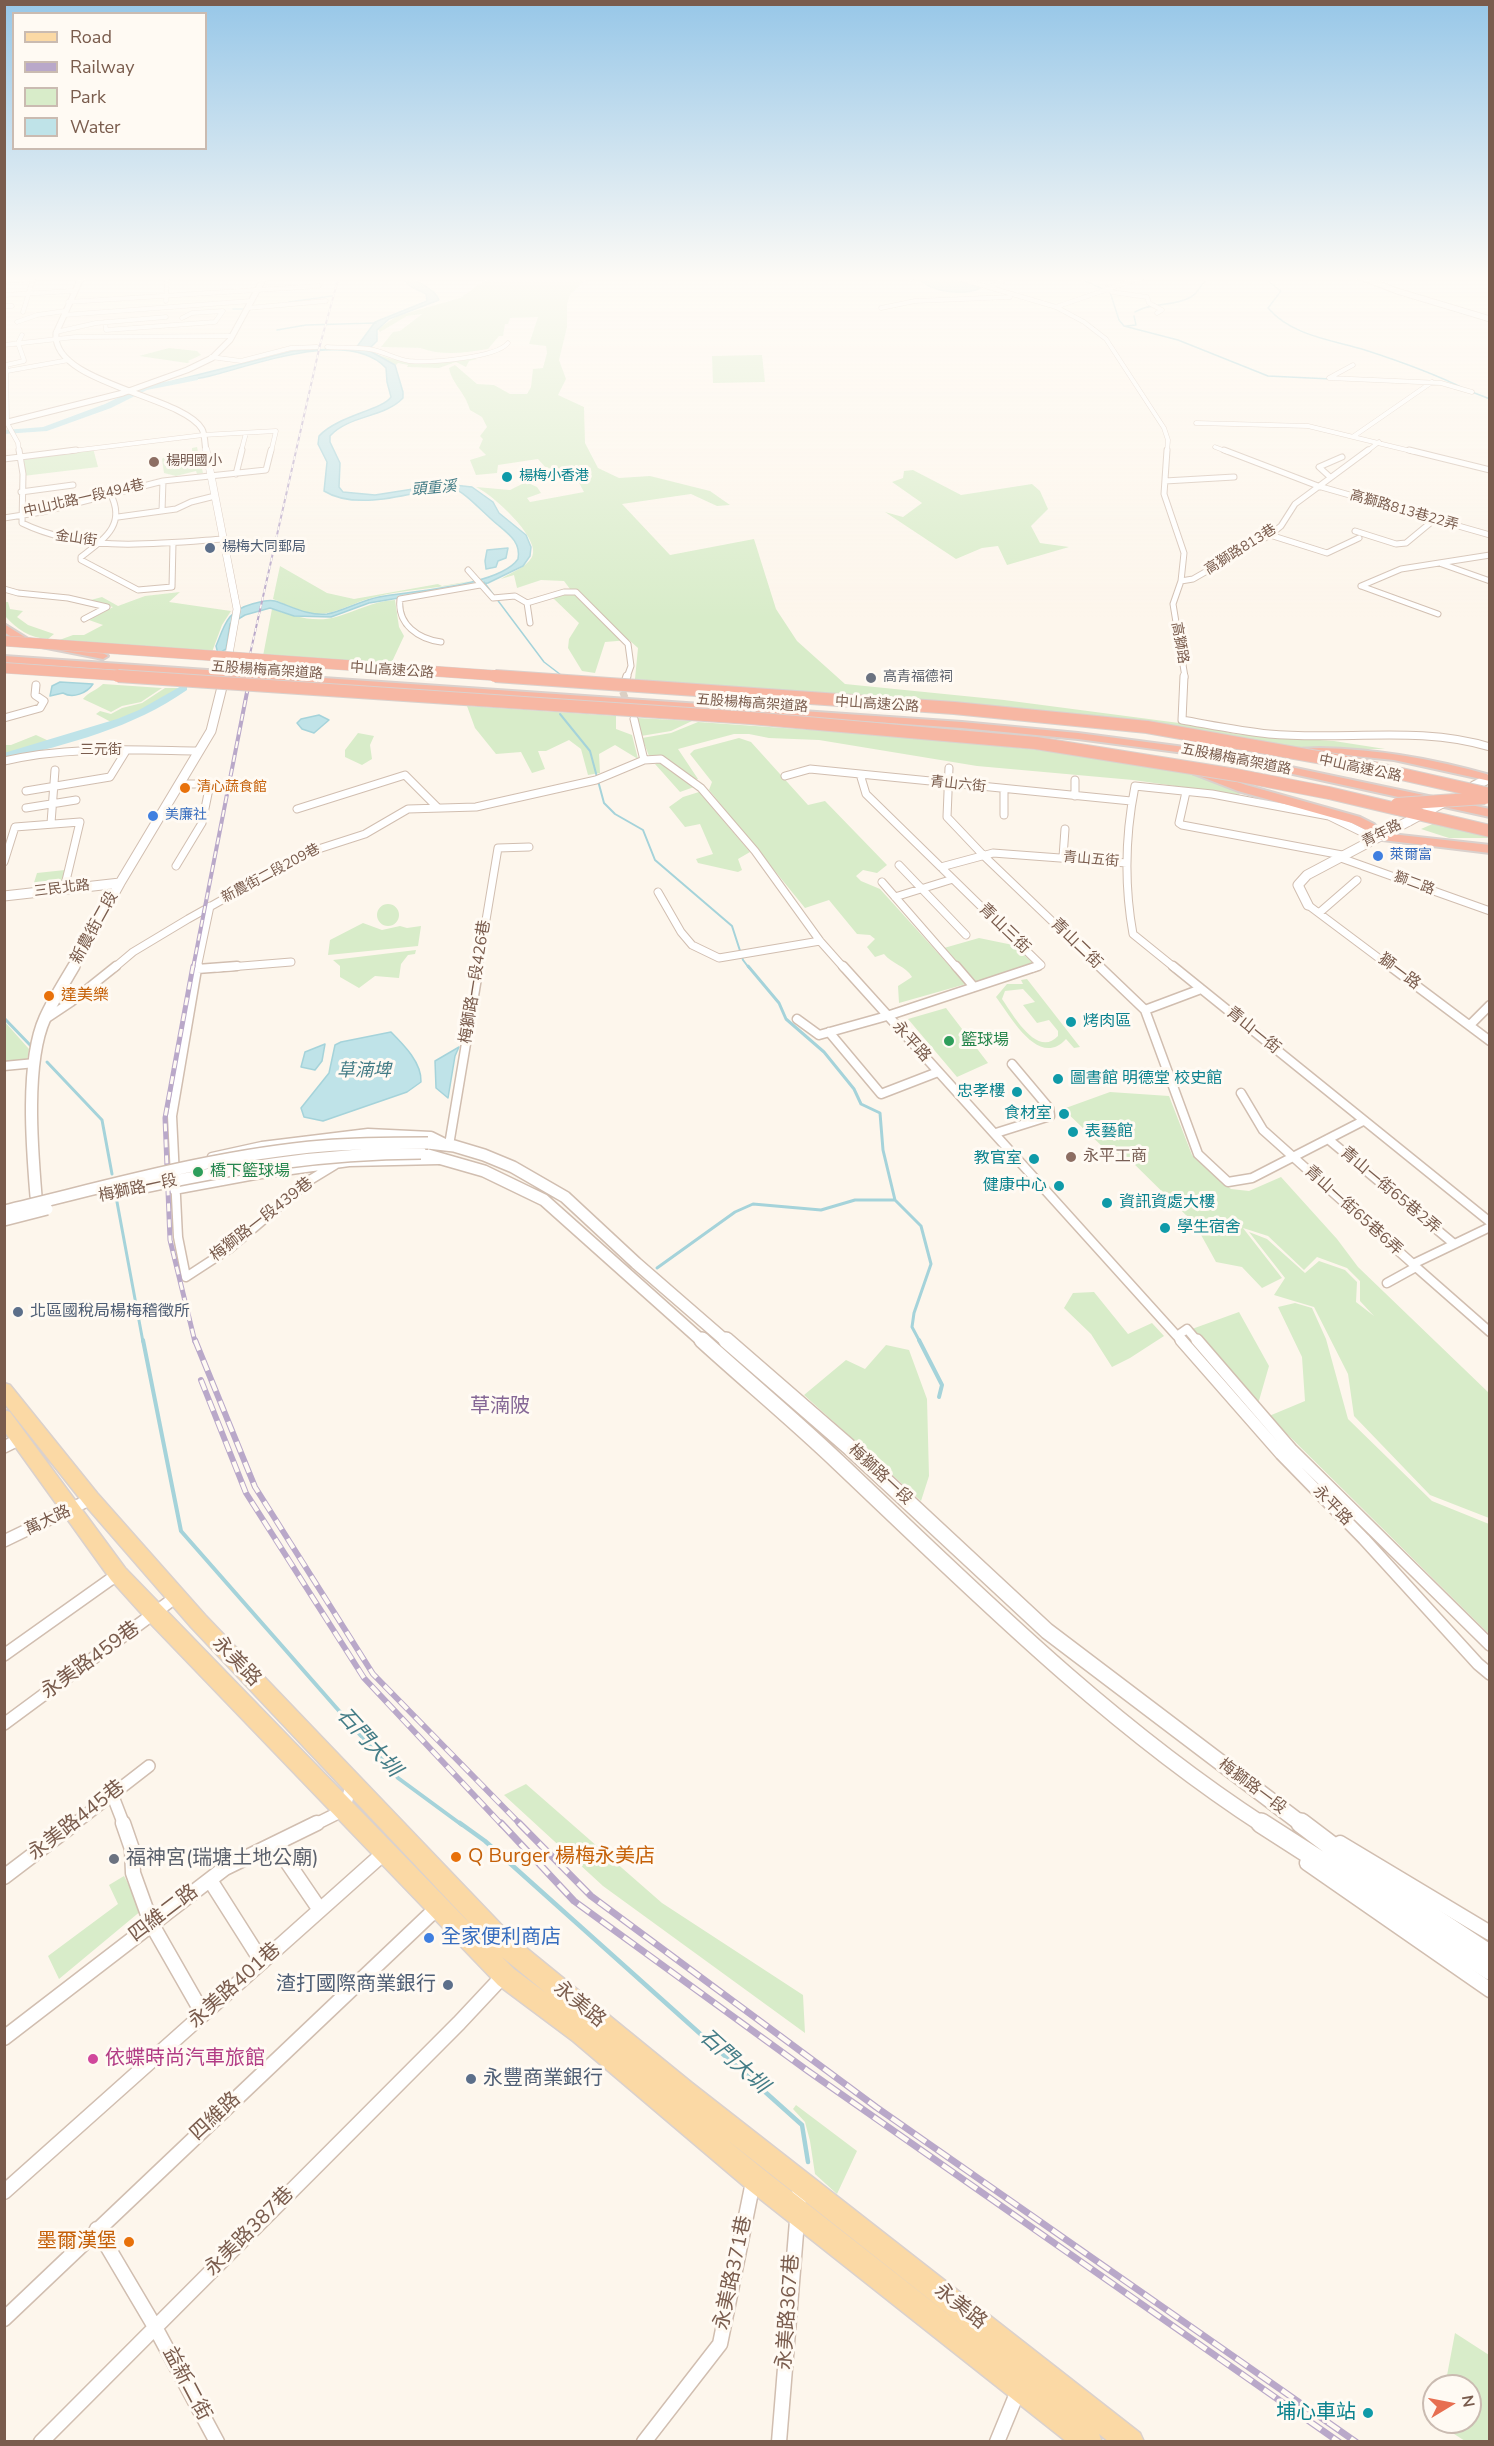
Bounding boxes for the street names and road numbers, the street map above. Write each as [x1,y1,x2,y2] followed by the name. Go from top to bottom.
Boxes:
[22,477,146,521] street label: 中山北路一段494巷
[1348,487,1460,535] street label: 高獅路813巷22弄
[1202,521,1280,579] street label: 高獅路813巷
[54,528,98,550] street label: 金山街
[1167,621,1191,665] street label: 高獅路
[211,659,323,683] street label: 五股楊梅高架道路
[350,660,434,682] street label: 中山高速公路
[696,692,808,716] street label: 五股楊梅高架道路
[835,694,919,716] street label: 中山高速公路
[1179,741,1293,779] street label: 五股楊梅高架道路
[80,743,122,759] street label: 三元街
[1317,752,1403,786] street label: 中山高速公路
[929,774,987,796] street label: 青山六街
[1359,817,1405,851] street label: 青年路
[219,841,323,907] street label: 新農街二段209巷
[1062,849,1120,871] street label: 青山五街
[1391,869,1437,899] street label: 獅二路
[33,877,91,901] street label: 三民北路
[67,888,123,968] street label: 新農街二段
[974,900,1034,958] street label: 青山三街
[1046,915,1106,973] street label: 青山二街
[457,919,495,1045] street label: 梅獅路一段426巷
[1374,950,1424,994] street label: 獅一路
[1222,1003,1284,1059] street label: 青山一街
[888,1018,934,1066] street label: 永平路
[1336,1144,1444,1238] street label: 青山一街65巷2弄
[1300,1162,1406,1260] street label: 青山一街65巷6弄
[97,1171,179,1207] street label: 梅獅路一段
[207,1174,317,1266] street label: 梅獅路一段439巷
[844,1441,916,1509] street label: 梅獅路一段
[1308,1482,1356,1530] street label: 永平路
[22,1502,74,1540] street label: 萬大路
[37,1617,145,1705] street label: 永美路459巷
[207,1632,265,1692] street label: 永美路
[1214,1755,1290,1819] street label: 梅獅路一段
[24,1776,130,1866] street label: 永美路445巷
[125,1880,203,1948] street label: 四維二路
[184,1938,286,2034] street label: 永美路401巷
[548,1977,610,2033] street label: 永美路
[186,2088,246,2146] street label: 四維路
[201,2183,299,2281] street label: 永美路387巷
[710,2214,758,2332] street label: 永美路371巷
[773,2253,805,2371] street label: 永美路367巷
[929,2279,991,2335] street label: 永美路
[157,2343,215,2425] street label: 益新二街

